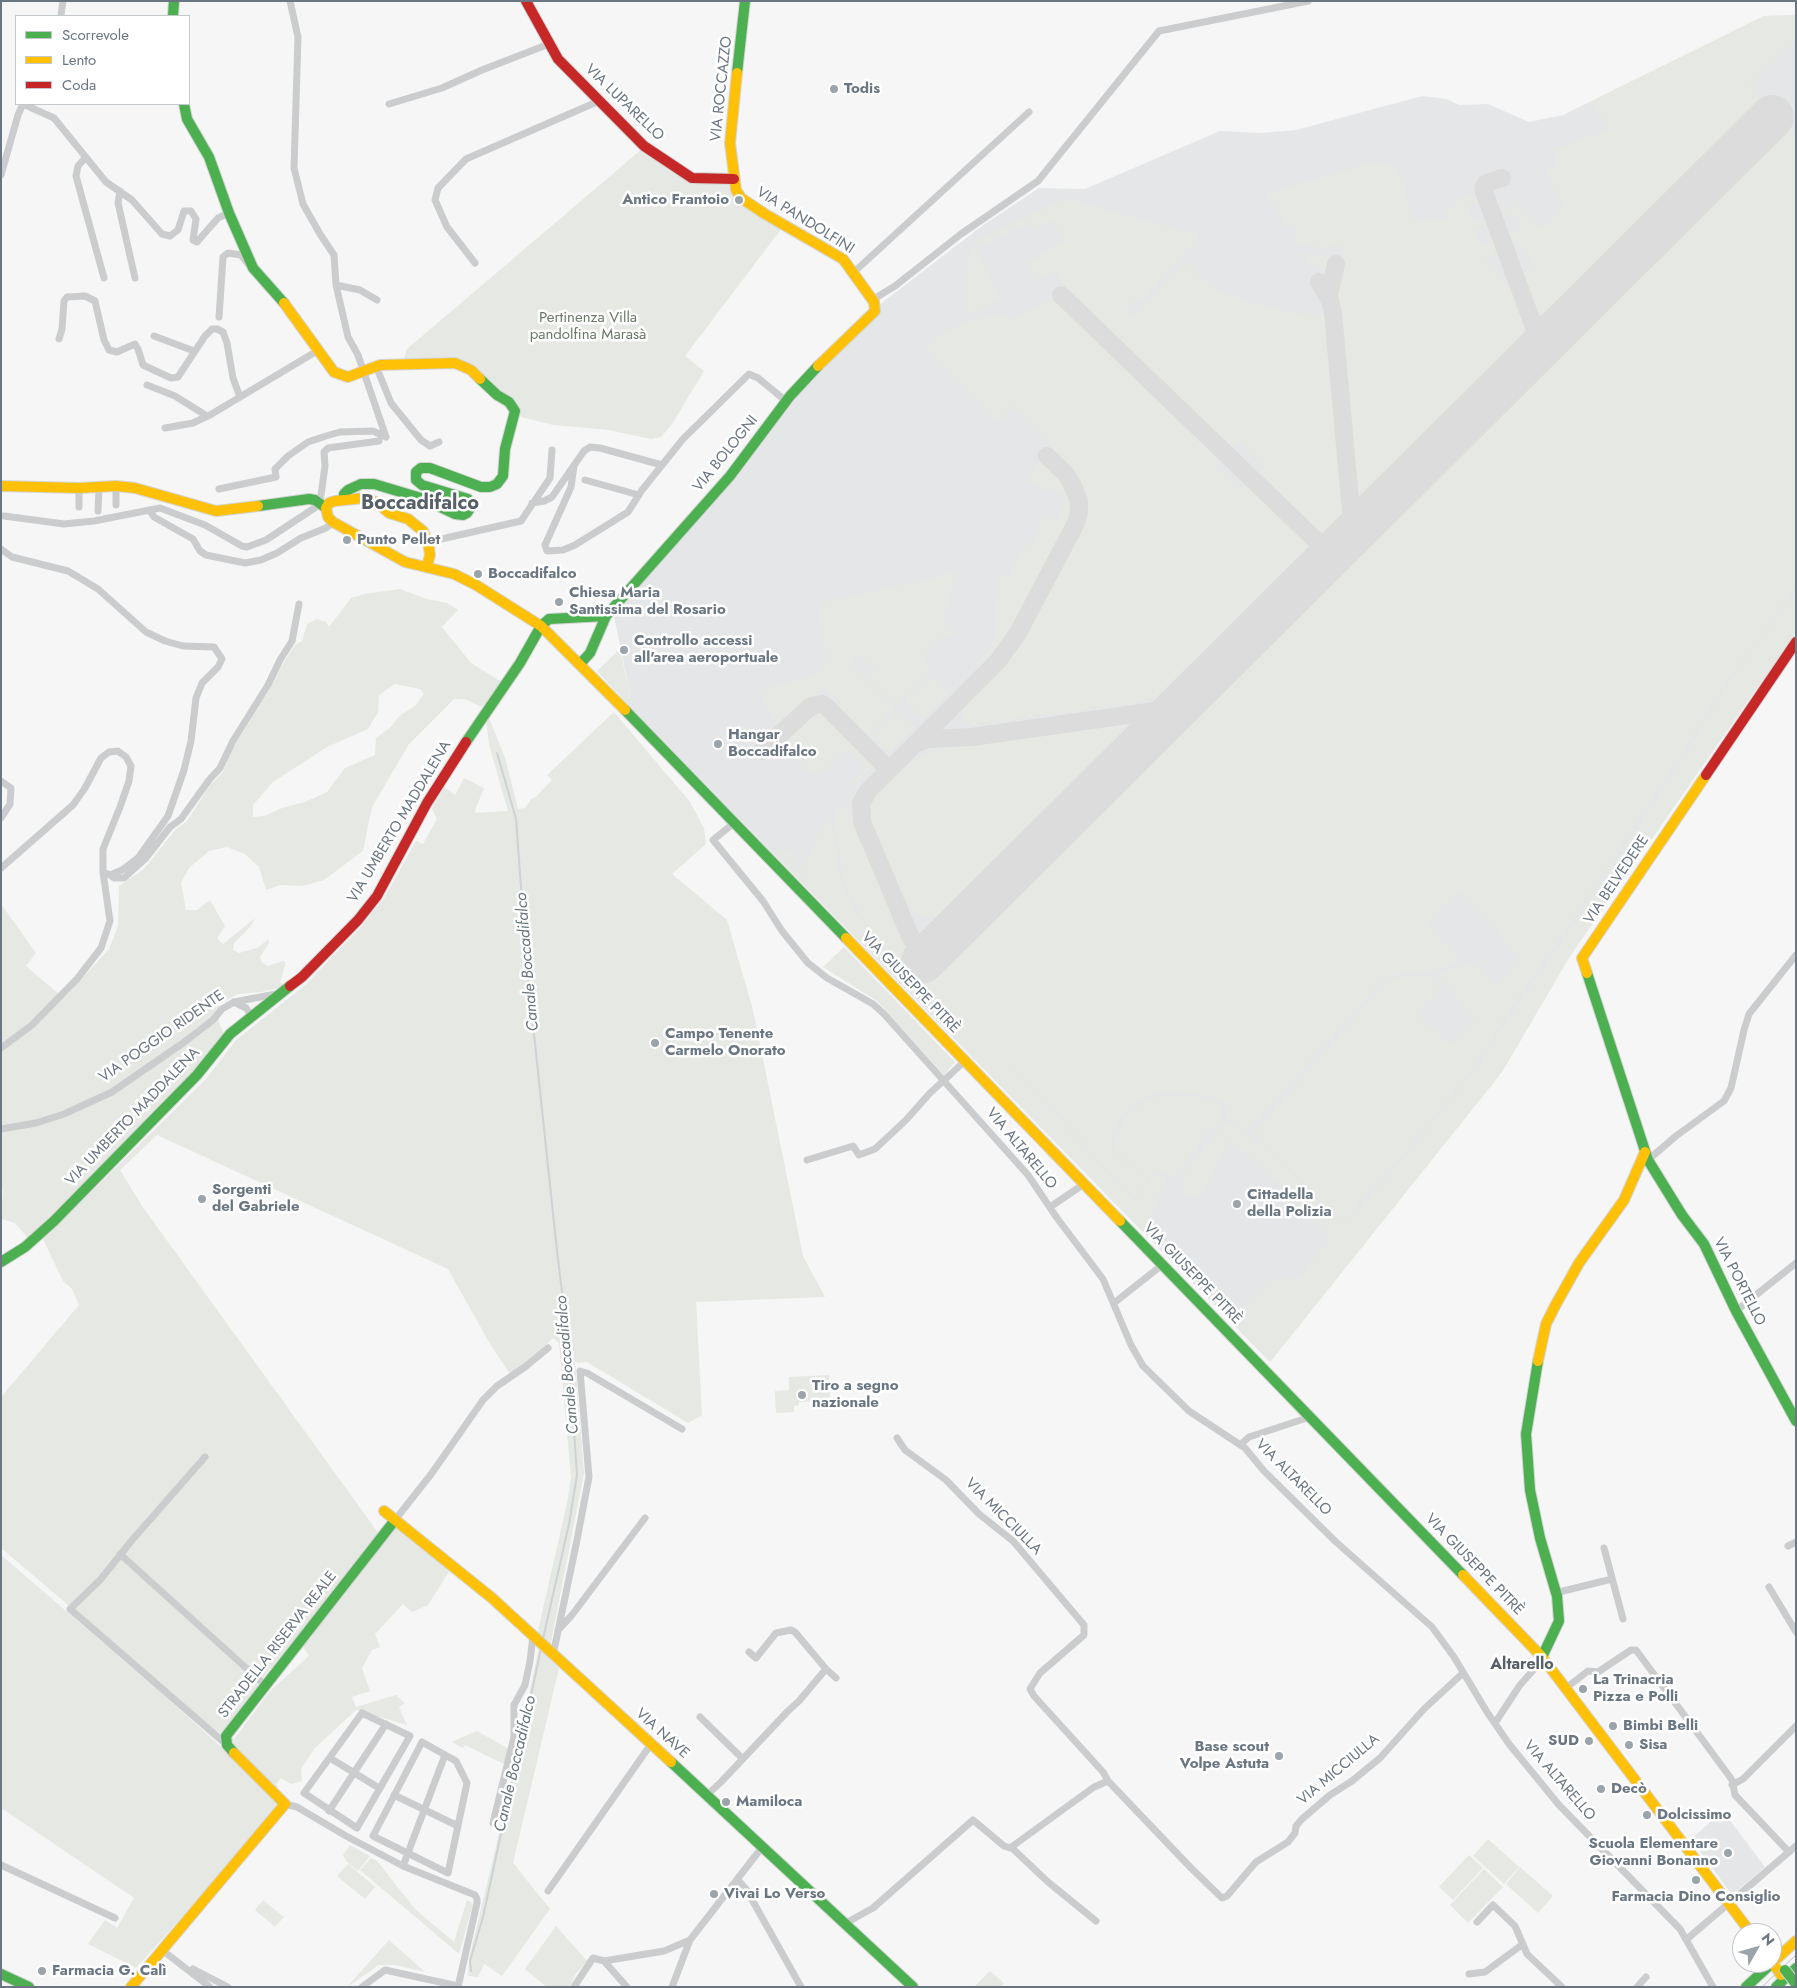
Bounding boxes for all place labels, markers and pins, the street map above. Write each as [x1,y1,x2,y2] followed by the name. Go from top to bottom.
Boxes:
[844,80,880,98] place label: Todis
[828,83,840,95] marker: Todis
[622,191,729,209] place label: Antico Frantoio
[733,194,745,206] marker: Antico Frantoio
[357,531,440,549] place label: Punto Pellet
[341,534,353,546] marker: Punto Pellet
[488,565,577,583] place label: Boccadifalco
[472,568,484,580] marker: Boccadifalco
[569,584,726,619] place label: Chiesa Maria Santissima del Rosario
[553,596,565,608] marker: Chiesa Maria Santissima del Rosario
[634,632,778,667] place label: Controllo accessi all'area aeroportuale
[618,644,630,656] marker: Controllo accessi all'area aeroportuale
[728,726,817,761] place label: Hangar Boccadifalco
[712,738,724,750] marker: Hangar Boccadifalco
[665,1025,786,1060] place label: Campo Tenente Carmelo Onorato
[649,1037,661,1049] marker: Campo Tenente Carmelo Onorato
[212,1181,299,1216] place label: Sorgenti del Gabriele
[1247,1186,1332,1221] place label: Cittadella della Polizia
[196,1193,208,1205] marker: Sorgenti del Gabriele
[1231,1198,1243,1210] marker: Cittadella della Polizia
[812,1377,898,1412] place label: Tiro a segno nazionale
[796,1389,808,1401] marker: Tiro a segno nazionale
[1593,1671,1678,1706] place label: La Trinacria Pizza e Polli
[1577,1683,1589,1695] marker: La Trinacria Pizza e Polli
[1623,1717,1698,1735] place label: Bimbi Belli
[1607,1720,1619,1732] marker: Bimbi Belli
[1548,1732,1579,1750] place label: SUD
[1583,1735,1595,1747] marker: SUD
[1639,1736,1667,1754] place label: Sisa
[1180,1738,1269,1773] place label: Base scout Volpe Astuta
[1623,1739,1635,1751] marker: Sisa
[1273,1750,1285,1762] marker: Base scout Volpe Astuta
[1611,1780,1647,1798] place label: Decò
[1595,1783,1607,1795] marker: Decò
[736,1793,802,1811] place label: Mamiloca
[720,1796,732,1808] marker: Mamiloca
[1657,1806,1731,1824] place label: Dolcissimo
[1641,1809,1653,1821] marker: Dolcissimo
[1589,1835,1718,1870] place label: Scuola Elementare Giovanni Bonanno
[1722,1847,1734,1859] marker: Scuola Elementare Giovanni Bonanno
[1690,1874,1702,1886] marker: Farmacia Dino Consiglio
[724,1885,825,1903] place label: Vivai Lo Verso
[708,1888,720,1900] marker: Vivai Lo Verso
[1612,1888,1780,1906] place label: Farmacia Dino Consiglio
[52,1962,166,1980] place label: Farmacia G. Calì
[36,1965,48,1977] marker: Farmacia G. Calì

